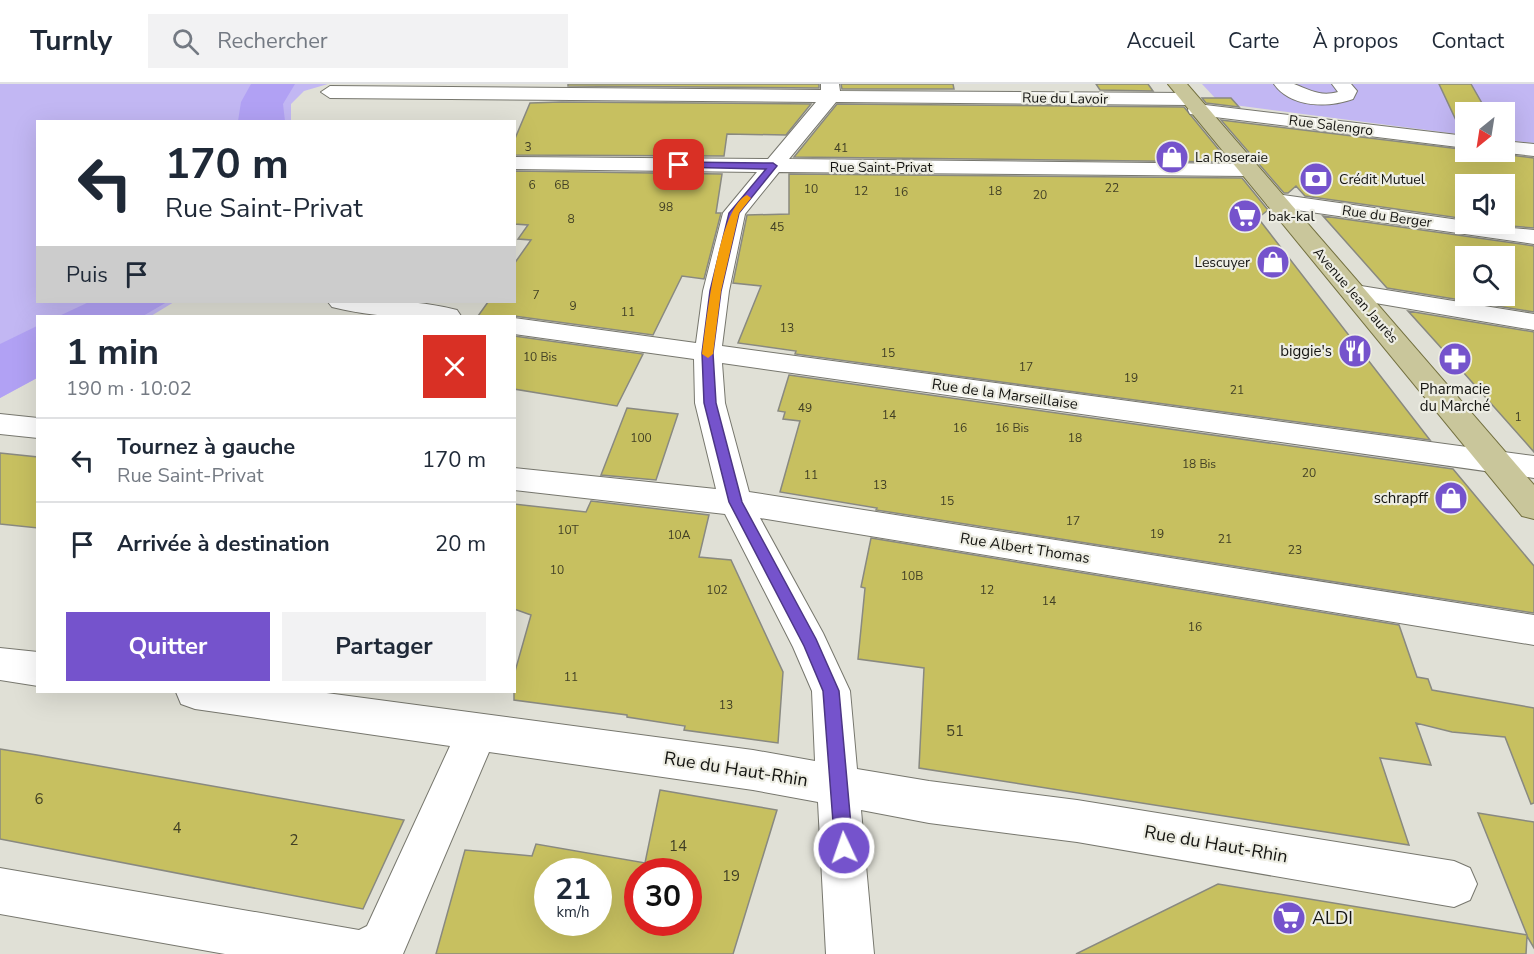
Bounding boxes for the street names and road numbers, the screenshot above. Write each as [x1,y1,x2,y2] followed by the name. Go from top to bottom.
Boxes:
[1022,88,1108,109] street label: Rue du Lavoir
[1288,111,1374,140] street label: Rue Salengro
[830,158,932,177] street label: Rue Saint-Privat
[1341,201,1433,232] street label: Rue du Berger
[1309,243,1403,347] street label: Avenue Jean Jaurès
[931,374,1079,414] street label: Rue de la Marseillaise
[959,528,1091,568] street label: Rue Albert Thomas
[662,746,810,792] street label: Rue du Haut-Rhin
[1142,820,1290,868] street label: Rue du Haut-Rhin

